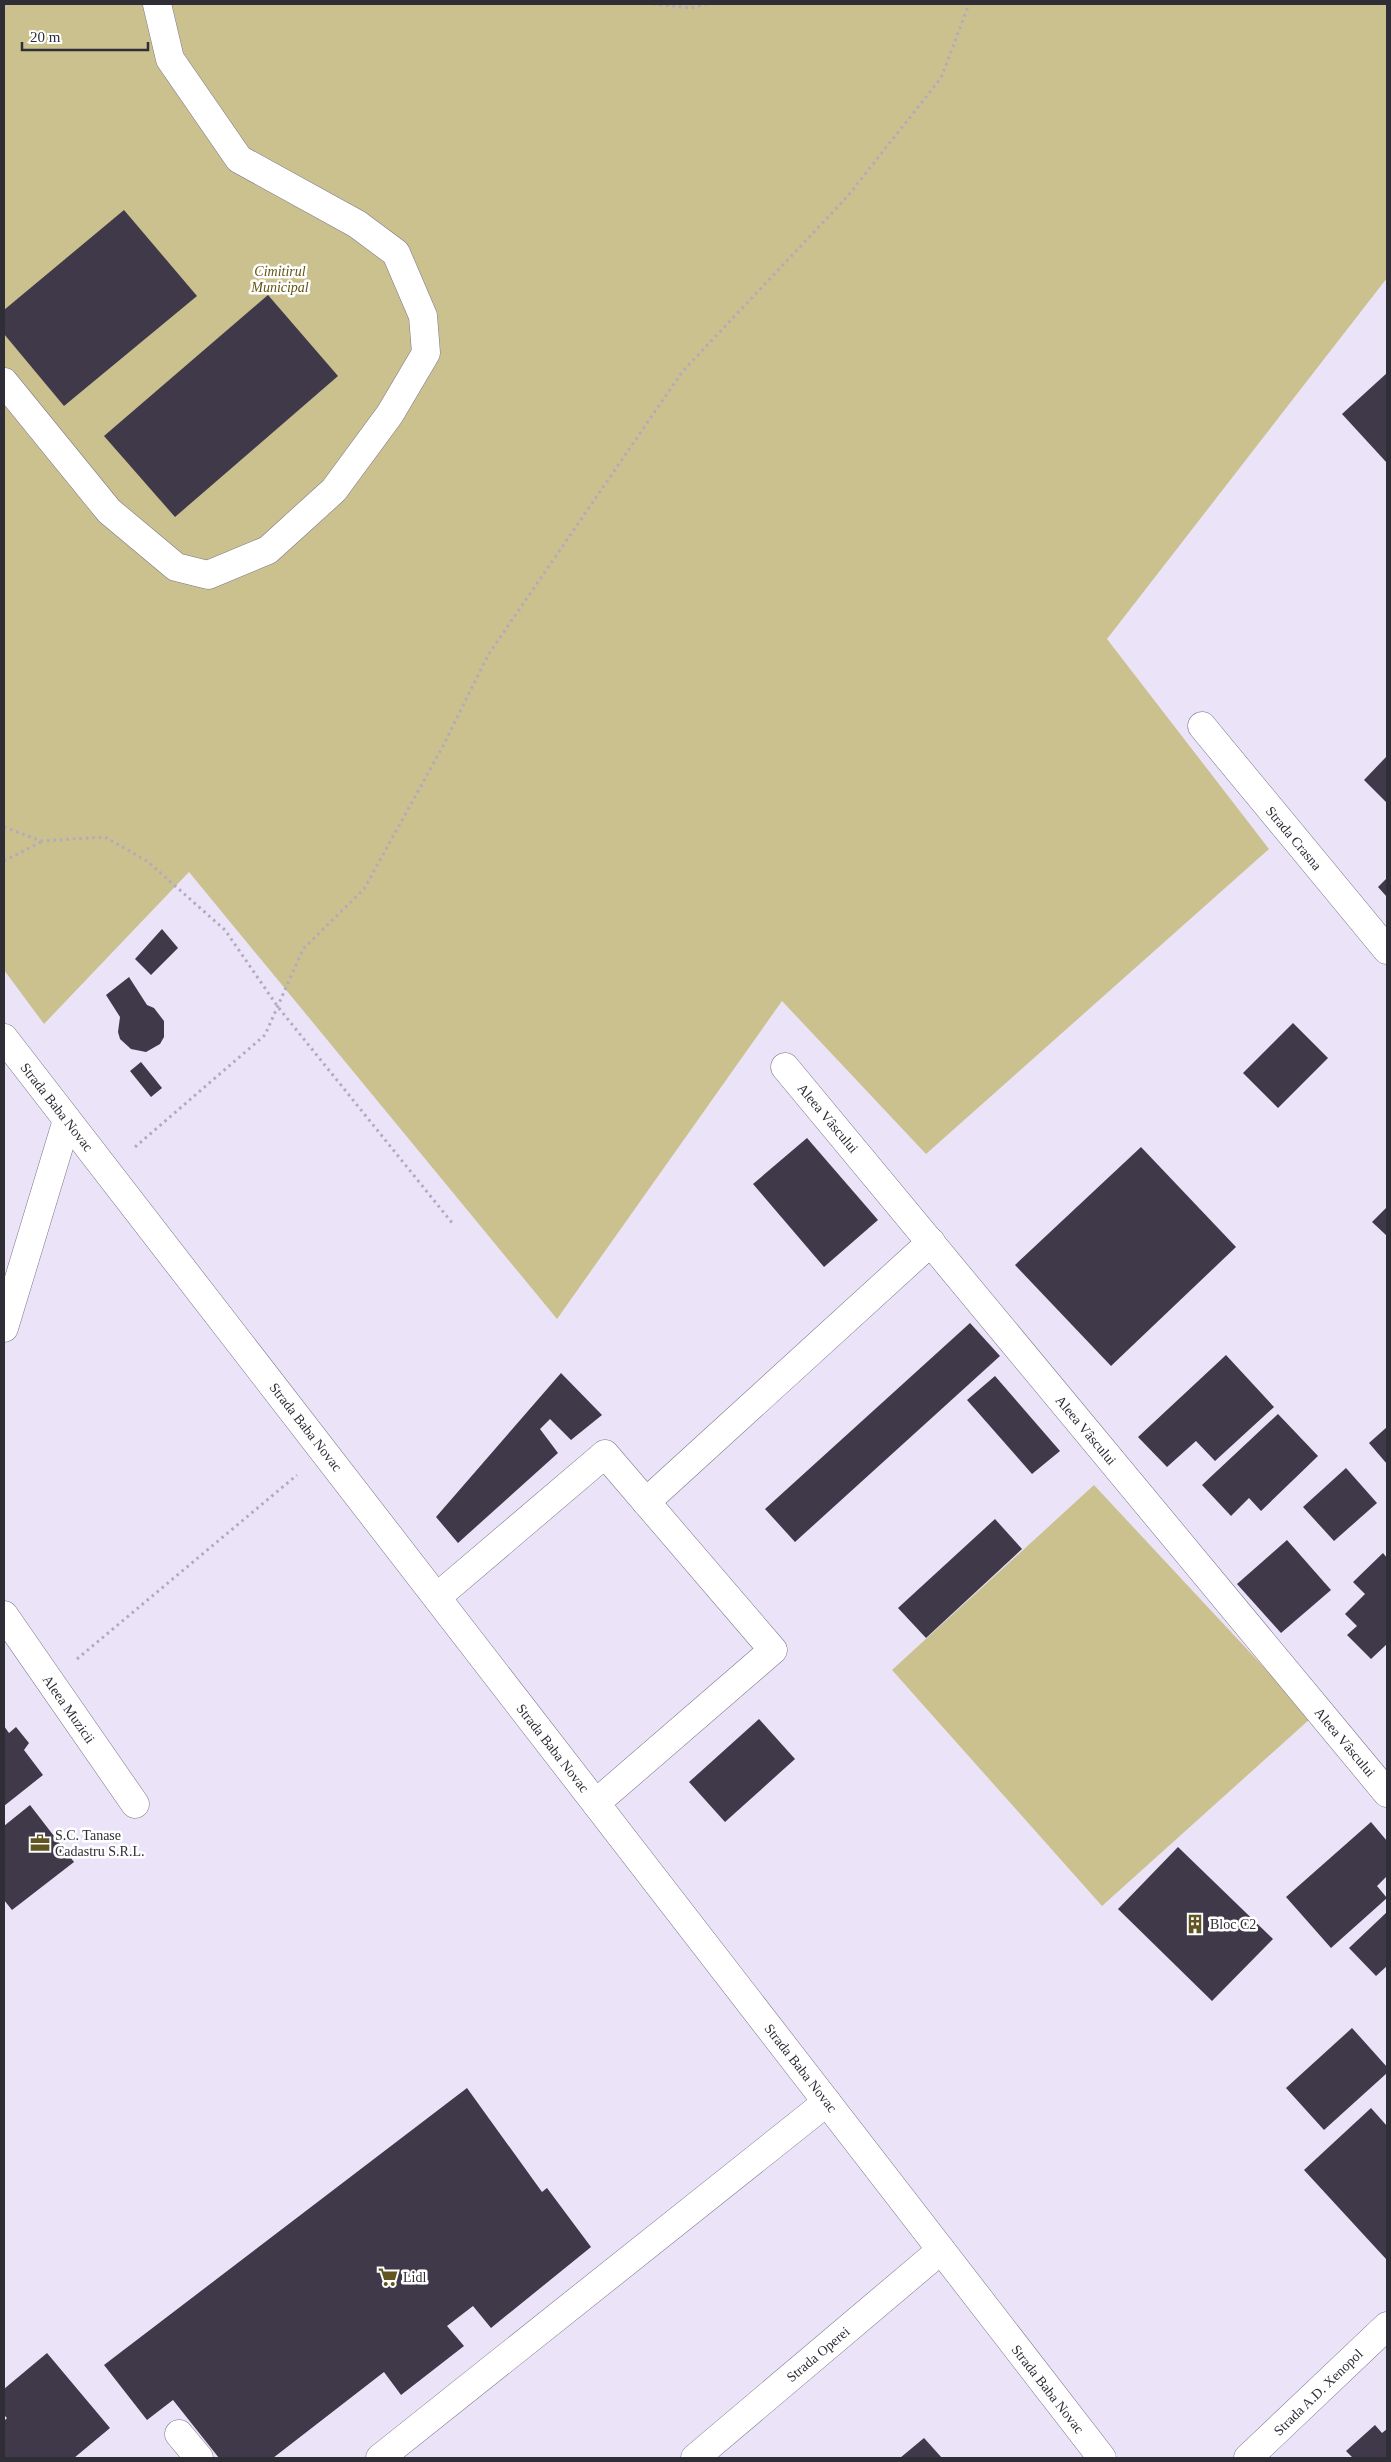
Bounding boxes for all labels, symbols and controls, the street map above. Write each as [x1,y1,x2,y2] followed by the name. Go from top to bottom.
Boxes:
[22,20,149,52] scale bar
[30,29,61,45] text: 20 m
[250,264,309,295] park label: Cimitirul Municipal
[1263,804,1325,874] street label: Strada Crasna
[17,1060,96,1155] street label: Strada Baba Novac
[794,1081,861,1156] street label: Aleea Vâscului
[266,1380,345,1475] street label: Strada Baba Novac
[1052,1393,1119,1468] street label: Aleea Vâscului
[40,1672,98,1746] street label: Aleea Muzicii
[513,1701,592,1796] street label: Strada Baba Novac
[1311,1705,1378,1780] street label: Aleea Vâscului
[55,1828,144,1859] place label: S.C. Tanase Cadastru S.R.L.
[29,1832,51,1854] office icon: S.C. Tanase Cadastru S.R.L.
[1184,1913,1206,1935] building icon: Bloc C2
[1210,1917,1256,1932] place label: Bloc C2
[761,2021,840,2116] street label: Strada Baba Novac
[377,2266,399,2288] supermarket icon: Lidl
[403,2270,426,2285] place label: Lidl
[784,2324,853,2385] street label: Strada Operei
[1008,2342,1087,2437] street label: Strada Baba Novac
[1271,2346,1366,2439] street label: Strada A.D. Xenopol

